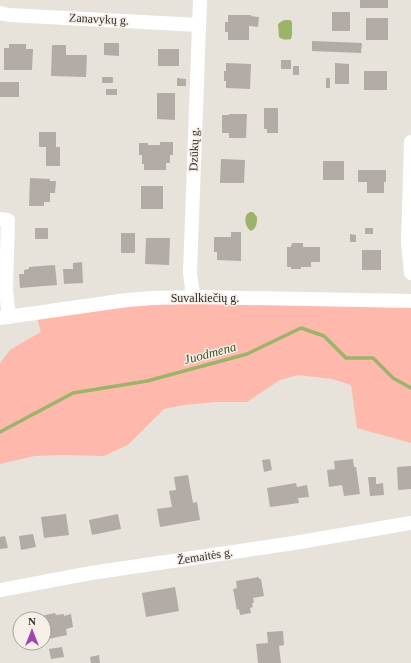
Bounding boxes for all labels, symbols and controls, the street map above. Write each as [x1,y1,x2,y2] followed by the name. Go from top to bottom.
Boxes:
[69,10,129,28] street label: Zanavykų g.
[186,127,202,171] street label: Dzūkų g.
[171,291,239,305] street label: Suvalkiečių g.
[182,339,238,367] water label: Juodmena
[176,545,234,567] street label: Žemaitės g.
[12,611,52,651] north arrow
[28,615,36,627] text: N

